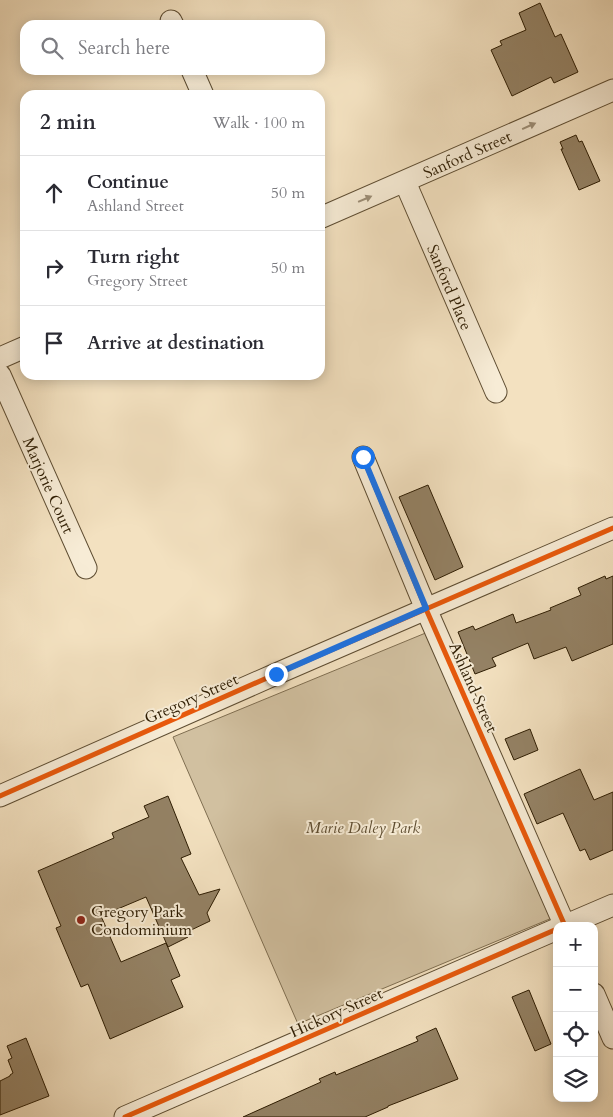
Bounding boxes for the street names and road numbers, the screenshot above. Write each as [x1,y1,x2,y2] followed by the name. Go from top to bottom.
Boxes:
[420,126,515,184] street label: Sanford Street
[421,241,477,334] street label: Sanford Place
[17,434,79,537] street label: Marjorie Court
[443,639,503,736] street label: Ashland Street
[141,668,242,729] street label: Gregory Street
[286,983,386,1043] street label: Hickory Street

